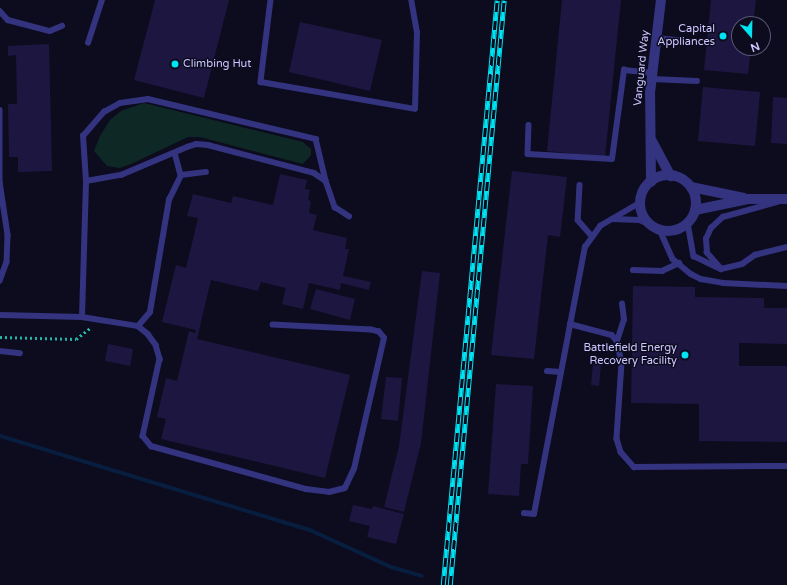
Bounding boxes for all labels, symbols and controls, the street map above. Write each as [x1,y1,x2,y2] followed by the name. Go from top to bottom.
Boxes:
[731,16,771,56] north arrow
[657,23,715,49] place label: Capital Appliances
[631,29,653,107] street label: Vanguard Way
[718,31,728,41] marker: Capital Appliances
[749,39,761,54] text: N
[183,57,251,71] place label: Climbing Hut
[170,59,180,69] marker: Climbing Hut
[583,342,677,368] place label: Battlefield Energy Recovery Facility
[680,350,690,360] marker: Battlefield Energy Recovery Facility

